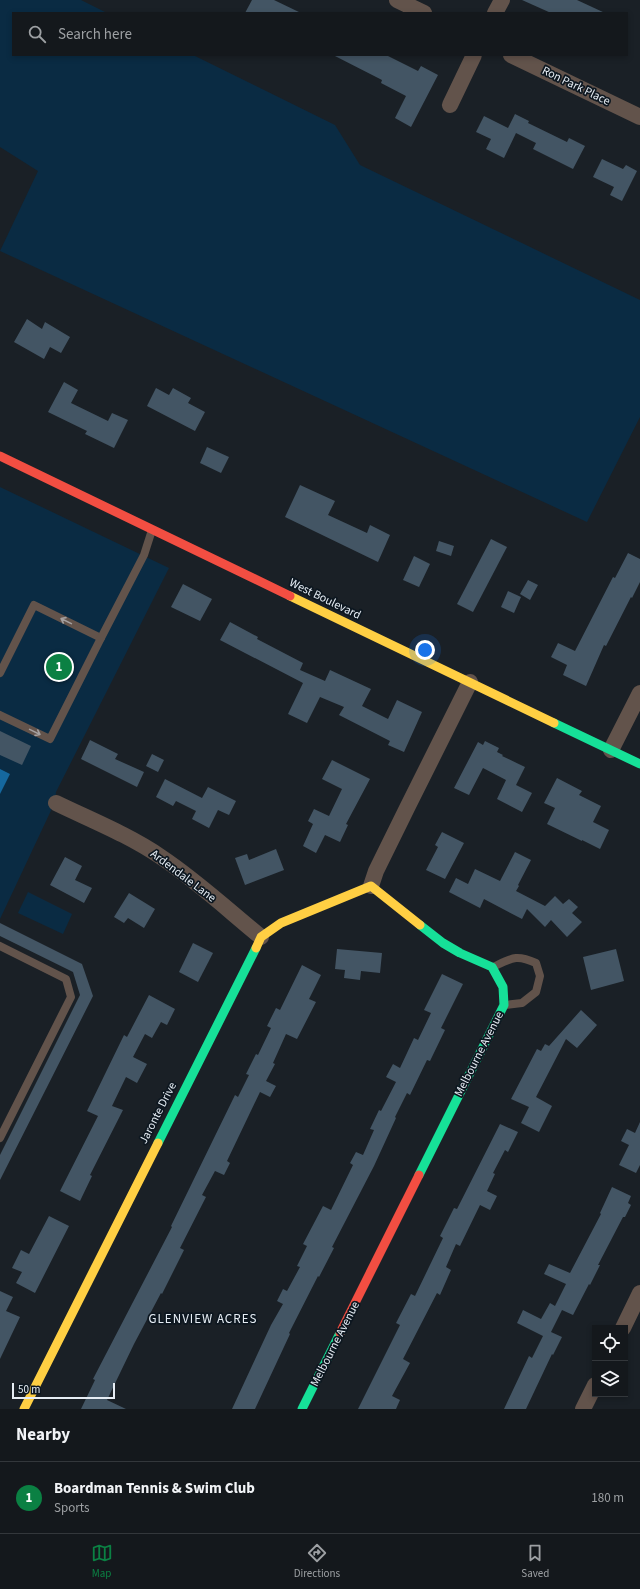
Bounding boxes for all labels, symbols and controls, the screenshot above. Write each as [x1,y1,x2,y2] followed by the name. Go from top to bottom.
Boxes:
[12,12,628,56] search box
[26,23,48,45] icon: search
[58,24,132,45] text: Search here
[539,62,613,110] street label: Ron Park Place
[286,574,364,624] street label: West Boulevard
[60,617,72,624] one-way arrow
[415,640,435,660] your location
[46,652,72,682] pin: 1
[29,729,41,736] one-way arrow
[147,846,219,906] street label: Ardendale Lane
[450,1008,508,1099] street label: Melbourne Avenue
[135,1079,181,1147] street label: Jaronte Drive
[306,1298,364,1389] street label: Melbourne Avenue
[149,1310,257,1328] district label: GLENVIEW ACRES
[592,1325,628,1397] map controls
[592,1325,628,1361] button: locate
[592,1361,628,1397] button: layers
[12,1381,115,1400] scale bar
[18,1382,40,1397] text: 50 m
[16,1423,70,1447] text: Nearby
[54,1478,255,1499] text: Boardman Tennis & Swim Club
[26,1489,32,1507] text: 1
[591,1489,624,1507] text: 180 m
[54,1499,89,1517] text: Sports
[91,1542,113,1581] tab: Map
[294,1542,340,1581] tab: Directions
[521,1542,549,1581] tab: Saved

